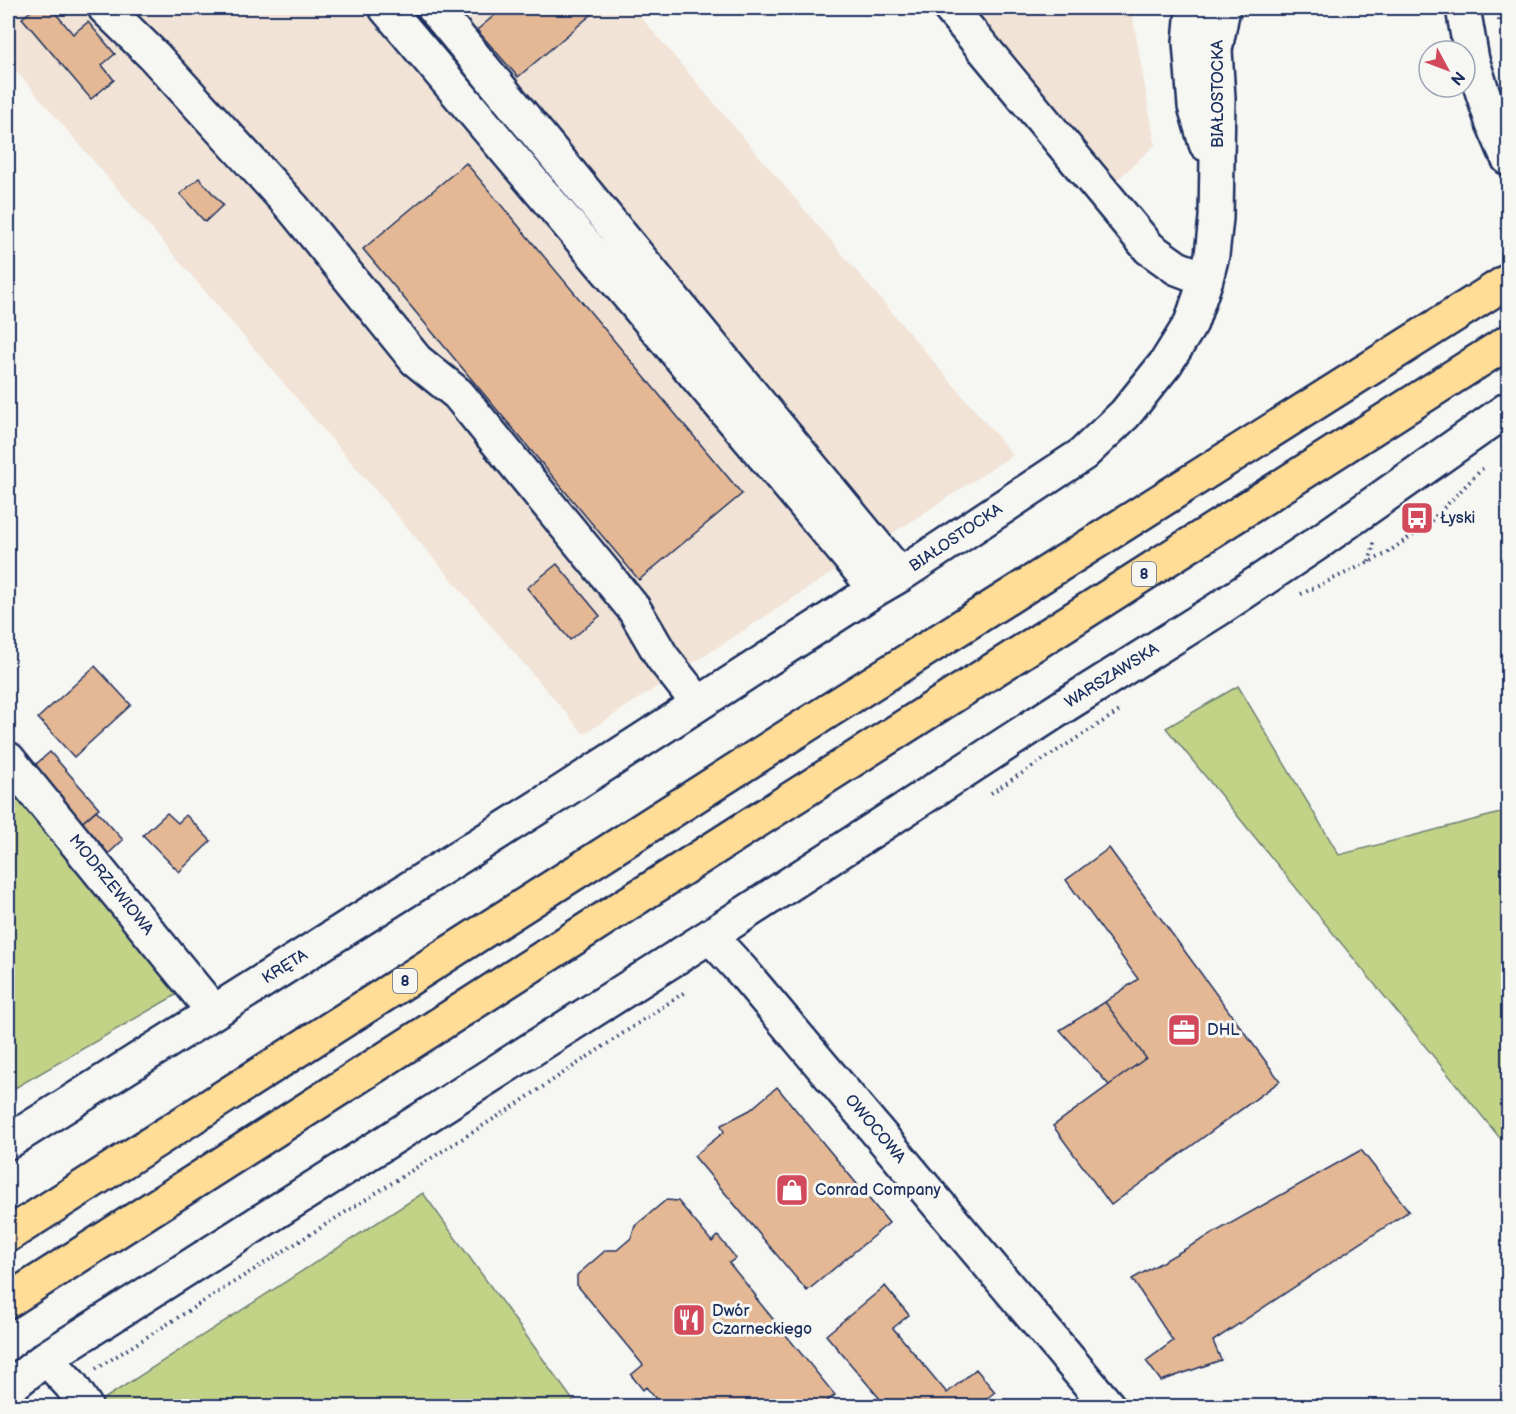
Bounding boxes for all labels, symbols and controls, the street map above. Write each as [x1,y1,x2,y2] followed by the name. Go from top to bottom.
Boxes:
[1417,39,1477,99] north arrow
[1209,40,1228,148] street label: BIAŁOSTOCKA
[1446,67,1468,89] text: N
[906,500,1006,576] street label: BIAŁOSTOCKA
[1399,500,1435,536] bus stop icon: Łyski
[1440,509,1475,528] place label: Łyski
[1132,562,1156,586] road number: 8
[1062,639,1163,712] street label: WARSZAWSKA
[65,831,157,939] street label: MODRZEWIOWA
[259,946,311,988] street label: KRĘTA
[393,969,417,993] road number: 8
[1166,1012,1202,1048] office icon: DHL
[1207,1021,1240,1040] place label: DHL
[841,1091,909,1167] street label: OWOCOWA
[774,1172,810,1208] shop icon: Conrad Company
[815,1181,942,1200] place label: Conrad Company
[671,1302,707,1338] restaurant icon: Dwór Czarneckiego
[712,1302,812,1339] place label: Dwór Czarneckiego

